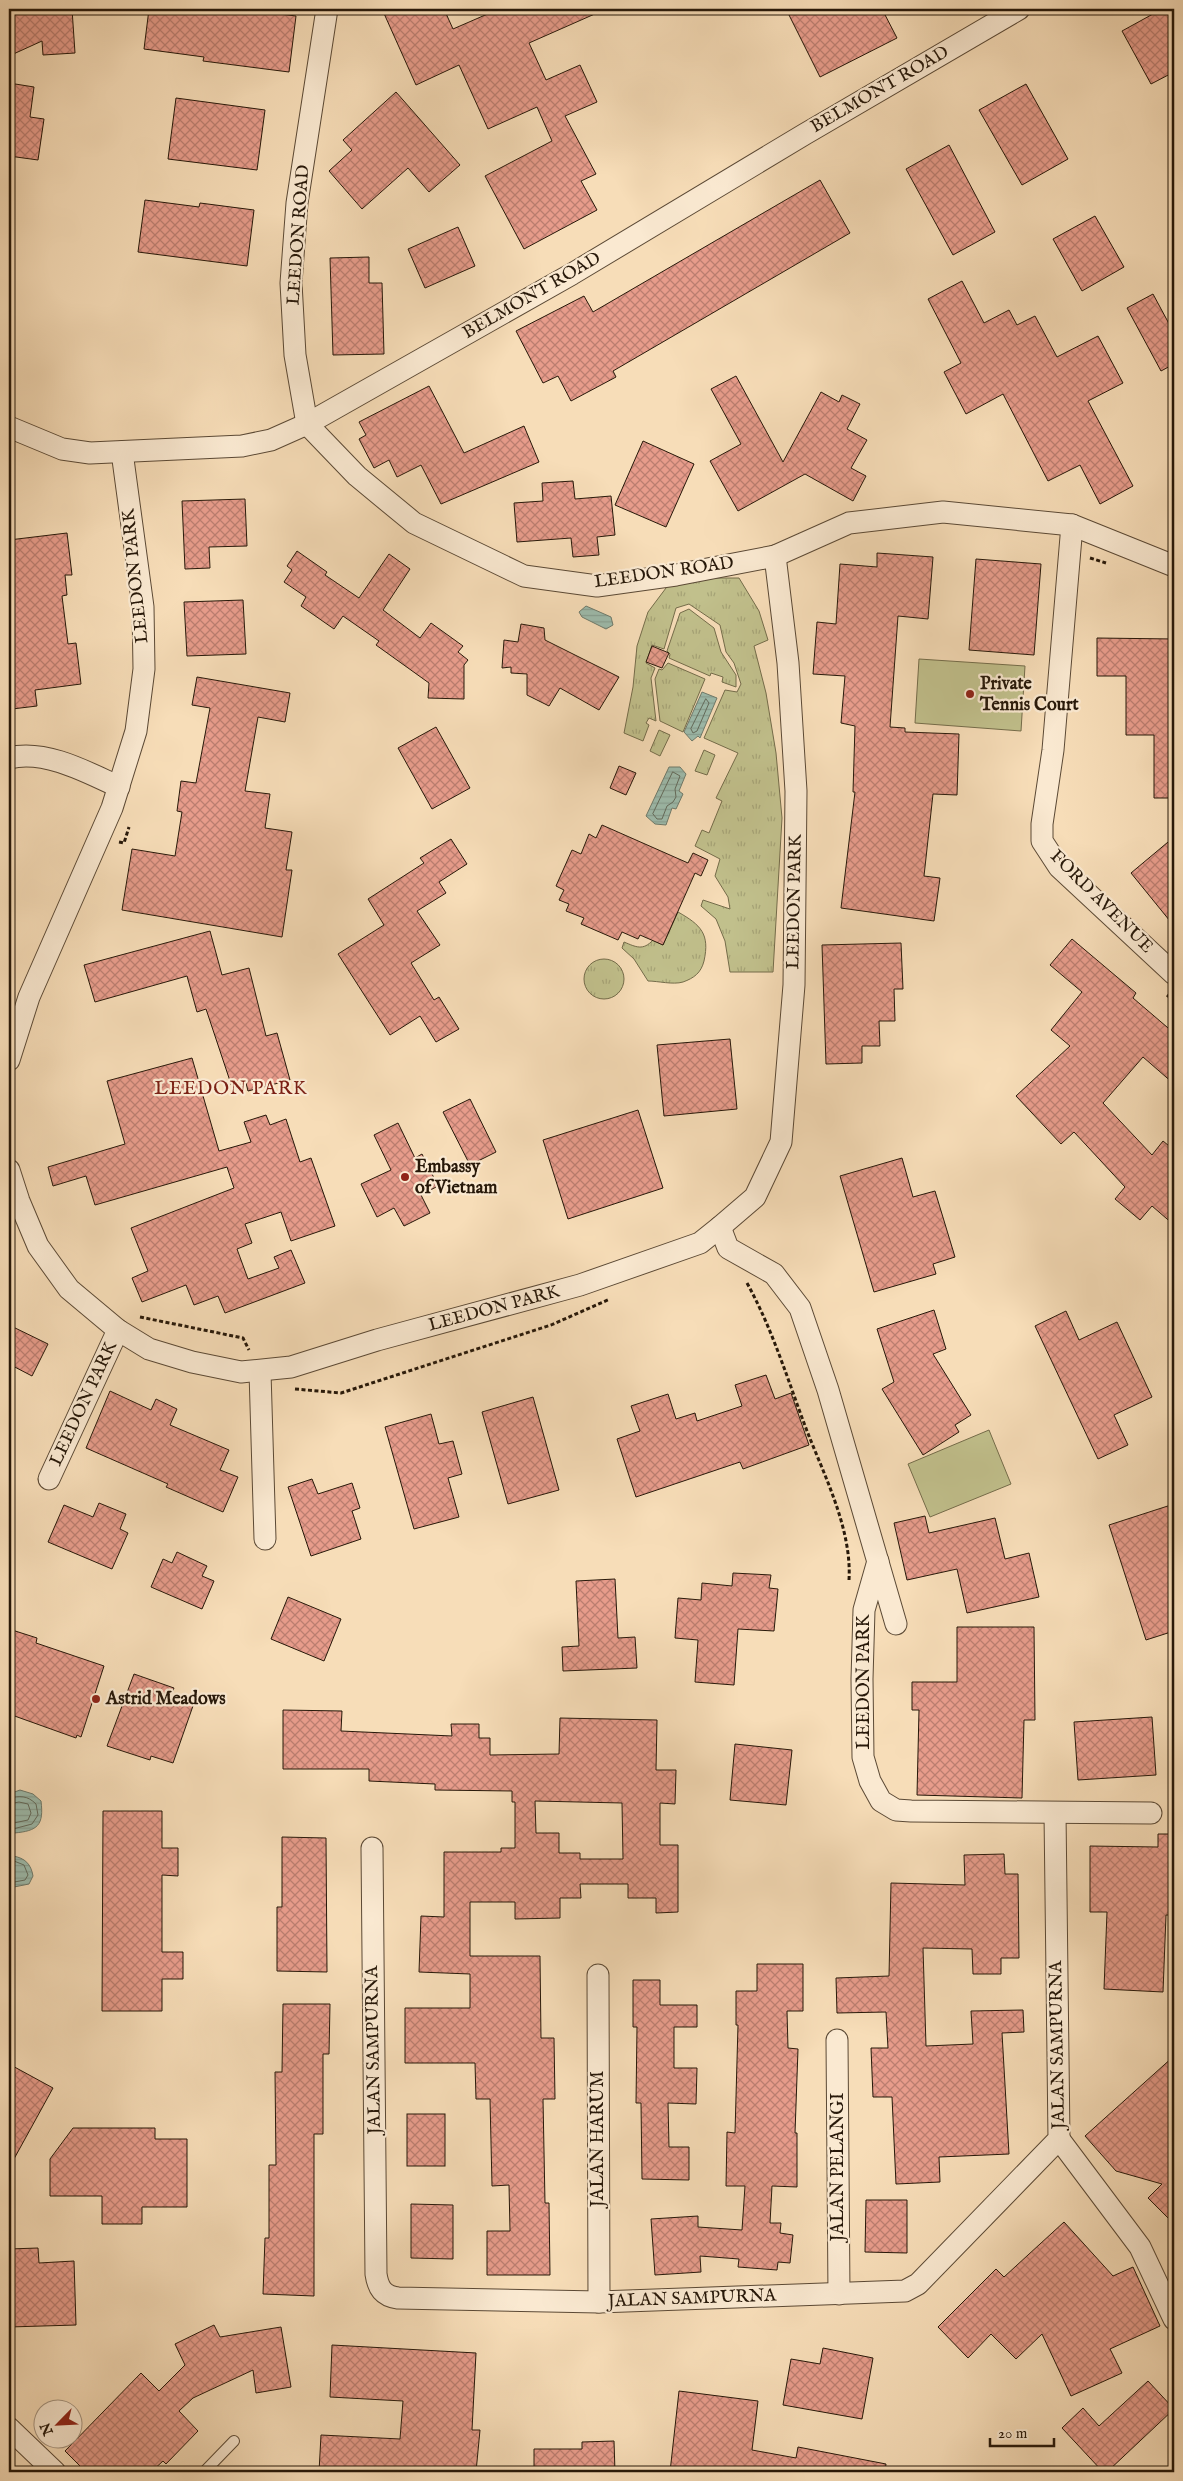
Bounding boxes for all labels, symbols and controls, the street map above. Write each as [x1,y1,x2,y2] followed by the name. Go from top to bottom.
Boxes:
[807,41,953,139] street label: BELMONT ROAD
[283,164,315,306] street label: LEEDON ROAD
[459,247,605,345] street label: BELMONT ROAD
[117,507,154,644] street label: LEEDON PARK
[593,552,735,594] street label: LEEDON ROAD
[979,673,1080,717] place label: Private Tennis Court
[964,688,976,700] marker: Private Tennis Court
[782,833,808,970] street label: LEEDON PARK
[1044,845,1158,959] street label: FORD AVENUE
[154,1077,308,1101] district label: LEEDON PARK
[415,1156,497,1200] place label: Embassy of Vietnam
[399,1171,411,1183] marker: Embassy of Vietnam
[426,1280,563,1338] street label: LEEDON PARK
[45,1337,123,1470] street label: LEEDON PARK
[853,1613,876,1750] street label: LEEDON PARK
[105,1688,226,1711] place label: Astrid Meadows
[90,1693,102,1705] marker: Astrid Meadows
[1045,1960,1071,2131] street label: JALAN SAMPURNA
[361,1965,387,2136] street label: JALAN SAMPURNA
[587,2071,610,2209] street label: JALAN HARUM
[827,2092,850,2243] street label: JALAN PELANGI
[605,2285,777,2314] street label: JALAN SAMPURNA
[32,2398,82,2448] north arrow
[990,2416,1054,2448] scale bar
[36,2420,58,2439] text: N
[998,2424,1028,2443] text: 20 m

